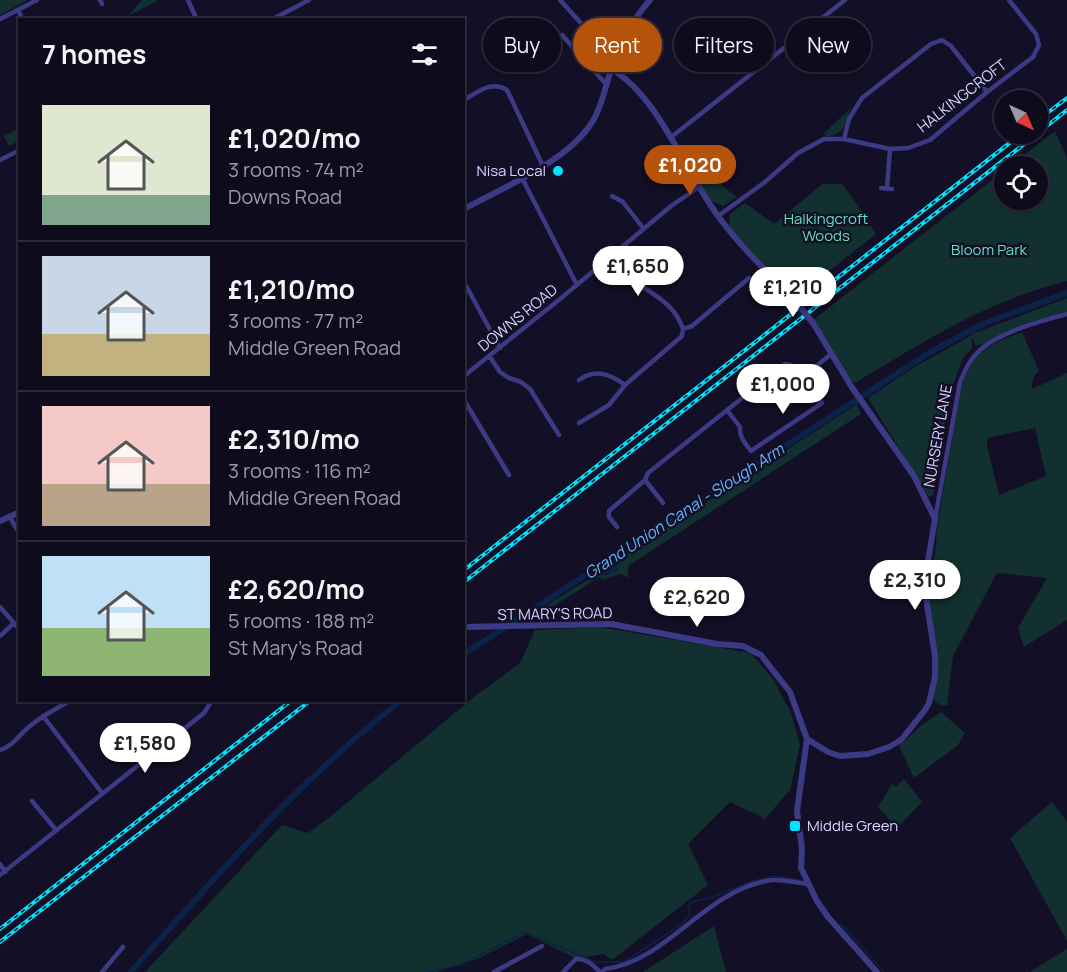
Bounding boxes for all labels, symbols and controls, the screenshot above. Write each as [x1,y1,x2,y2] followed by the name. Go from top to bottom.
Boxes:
[483,18,561,72] chip: Buy
[573,18,662,72] chip: Rent
[674,18,774,72] chip: Filters
[786,18,871,72] chip: New
[42,36,146,72] text: 7 homes
[408,38,441,71] icon: filters
[913,54,1011,137] street label: HALKINGCROFT
[994,90,1048,144] north arrow
[994,90,1048,210] map controls
[228,120,361,156] text: £1,020/mo
[90,129,162,201] icon: home
[641,145,739,196] pin: £1,020
[658,151,722,178] text: £1,020
[228,156,364,183] text: 3 rooms · 74 m²
[994,156,1048,210] button: locate
[476,160,546,181] place label: Nisa Local
[551,164,565,178] marker: Nisa Local
[228,183,342,210] text: Downs Road
[784,208,868,246] park label: Halkingcroft Woods
[951,239,1028,260] park label: Bloom Park
[589,246,687,297] pin: £1,650
[607,252,669,279] text: £1,650
[744,267,842,318] pin: £1,210
[228,271,355,307] text: £1,210/mo
[763,273,823,300] text: £1,210
[474,279,562,356] street label: DOWNS ROAD
[90,280,162,352] icon: home
[228,307,363,334] text: 3 rooms · 77 m²
[228,334,401,361] text: Middle Green Road
[734,364,832,415] pin: £1,000
[751,370,815,397] text: £1,000
[918,383,957,489] street label: NURSERY LANE
[228,421,360,457] text: £2,310/mo
[90,430,162,502] icon: home
[580,437,789,584] water label: Grand Union Canal - Slough Arm
[228,457,371,484] text: 3 rooms · 116 m²
[228,484,401,511] text: Middle Green Road
[866,560,964,611] pin: £2,310
[884,566,946,593] text: £2,310
[228,571,365,607] text: £2,620/mo
[648,577,746,628] pin: £2,620
[90,580,162,652] icon: home
[664,583,730,610] text: £2,620
[497,602,613,625] street label: ST MARY'S ROAD
[228,607,374,634] text: 5 rooms · 188 m²
[228,634,363,661] text: St Mary's Road
[96,723,194,774] pin: £1,580
[114,729,176,756] text: £1,580
[807,815,898,836] place label: Middle Green
[788,819,802,833] marker: Middle Green

